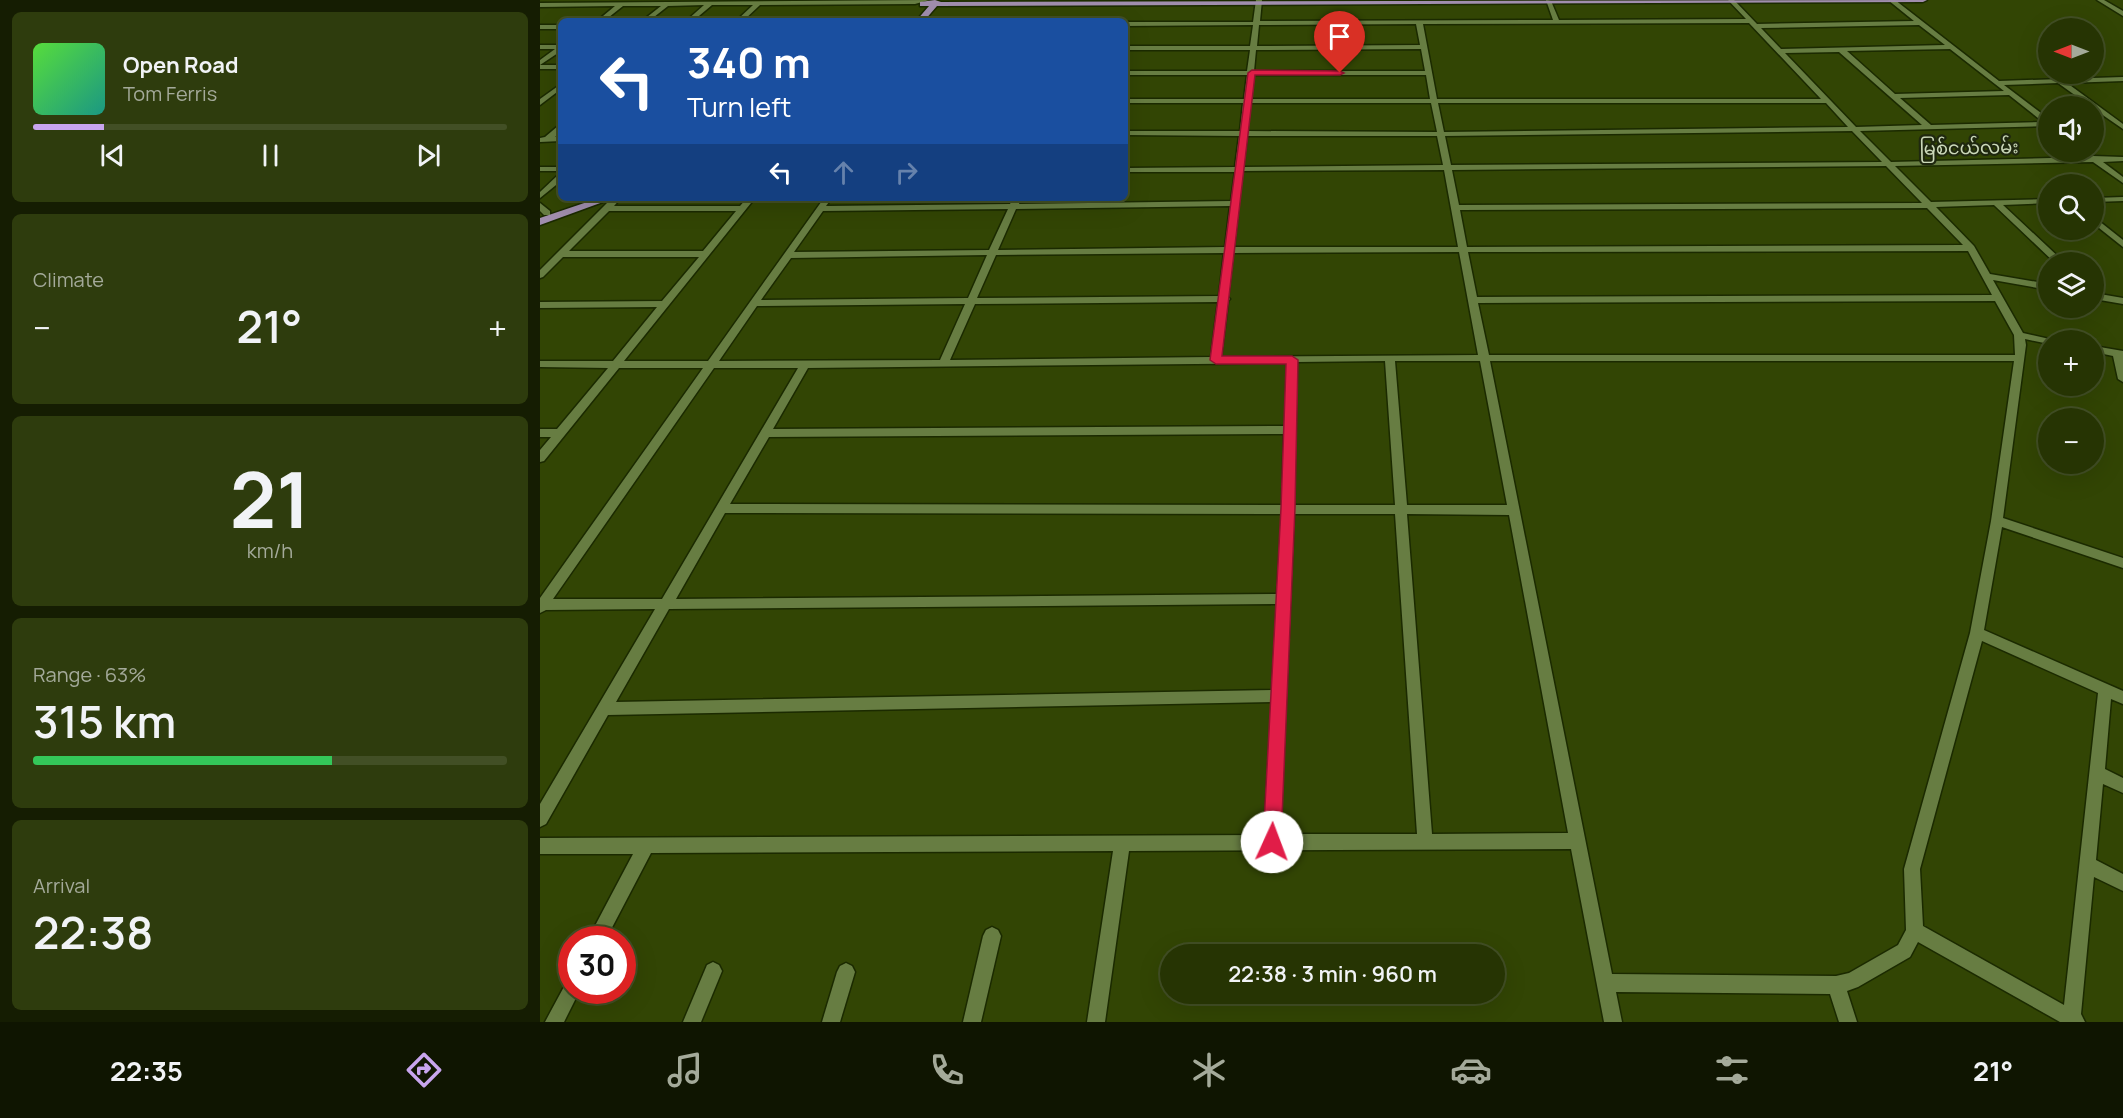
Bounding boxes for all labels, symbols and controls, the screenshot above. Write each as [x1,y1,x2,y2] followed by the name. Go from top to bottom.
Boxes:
[1314,11,1365,73] pin
[2038,18,2104,84] north arrow
[2038,18,2104,474] map controls
[1323,20,1356,53] icon: arrive
[687,33,811,91] text: 340 m
[588,42,666,120] icon: left
[123,50,238,80] text: Open Road
[123,80,217,107] text: Tom Ferris
[687,88,791,125] text: Turn left
[2038,96,2104,162] button: sound
[1919,134,2019,164] street label: မြစ်ငယ်လမ်း
[96,139,129,172] icon: previous
[254,139,287,172] icon: pause
[412,139,445,172] icon: next
[764,156,797,189] icon: left
[827,156,860,189] icon: ahead
[890,156,923,189] icon: right
[2038,174,2104,240] button: search
[2038,252,2104,318] button: layers
[33,266,104,293] text: Climate
[237,295,302,357] text: 21°
[33,305,51,350] text: −
[488,305,507,350] text: +
[2038,330,2104,396] button: +
[2038,408,2104,474] button: −
[230,445,310,551] text: 21
[247,537,293,564] text: km/h
[33,661,146,688] text: Range · 63%
[33,690,176,752] text: 315 km
[1240,810,1304,874] position arrow
[33,872,90,899] text: Arrival
[33,901,153,963] text: 22:38
[558,926,636,1004] speed limit sign: 30
[1228,959,1437,989] text: 22:38 · 3 min · 960 m
[403,1049,445,1091] icon: directions
[664,1049,706,1091] icon: music
[926,1049,968,1091] icon: phone
[1188,1049,1230,1091] icon: climate
[1450,1049,1492,1091] icon: car
[1711,1049,1753,1091] icon: filters
[110,1052,183,1089] text: 22:35
[1973,1052,2013,1089] text: 21°

